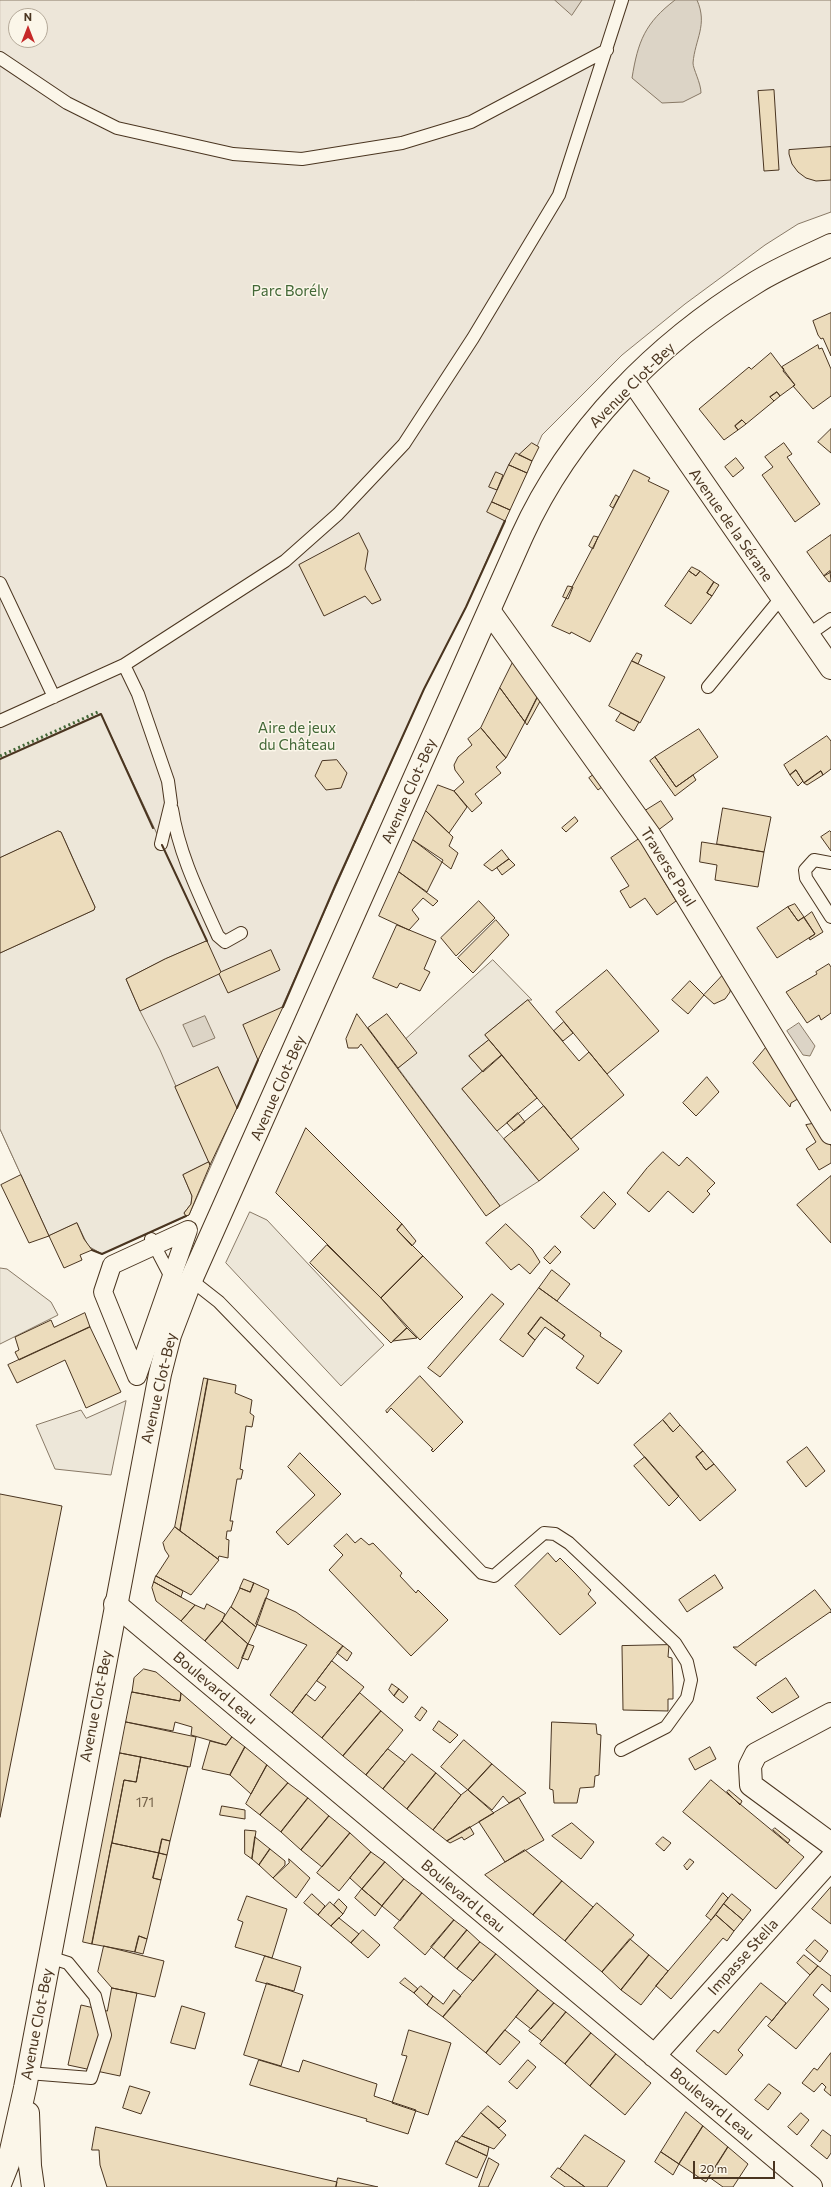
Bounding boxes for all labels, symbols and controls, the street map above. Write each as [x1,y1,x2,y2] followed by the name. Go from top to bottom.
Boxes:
[8,8,48,48] north arrow
[24,10,32,23] text: N
[251,282,329,300] park label: Parc Borély
[586,339,678,431] street label: Avenue Clot-Bey
[685,465,777,585] street label: Avenue de la Sérane
[258,719,336,754] park label: Aire de jeux du Château
[378,736,440,846] street label: Avenue Clot-Bey
[637,824,699,910] street label: Traverse Paul
[247,1033,309,1143] street label: Avenue Clot-Bey
[137,1331,181,1445] street label: Avenue Clot-Bey
[169,1648,261,1728] street label: Boulevard Leau
[76,1649,116,1763] street label: Avenue Clot-Bey
[136,1795,154,1811] house number: 171
[417,1856,509,1936] street label: Boulevard Leau
[704,1915,782,1999] street label: Impasse Stella
[17,1967,57,2081] street label: Avenue Clot-Bey
[666,2064,758,2144] street label: Boulevard Leau
[695,2153,777,2179] scale bar
[700,2161,727,2175] text: 20 m

